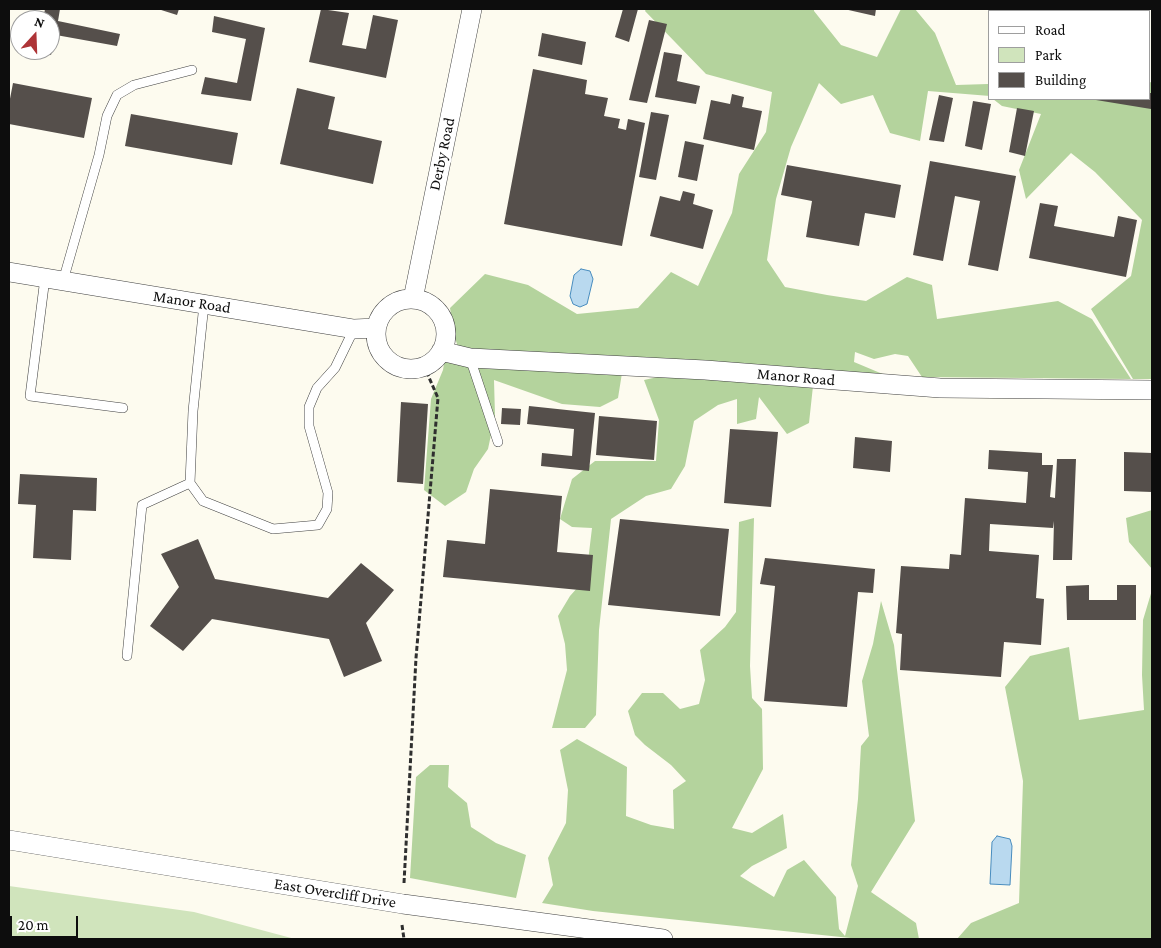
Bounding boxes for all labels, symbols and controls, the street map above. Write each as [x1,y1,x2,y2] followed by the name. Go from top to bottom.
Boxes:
[10,10,60,60] north arrow
[988,10,1151,100] legend
[33,13,47,31] text: N
[1035,22,1065,38] text: Road
[1035,47,1062,63] text: Park
[1035,72,1086,88] text: Building
[425,116,459,192] street label: Derby Road
[152,286,232,318] street label: Manor Road
[756,364,836,390] street label: Manor Road
[273,874,397,912] street label: East Overcliff Drive
[12,906,80,938] scale bar
[18,917,49,933] text: 20 m

